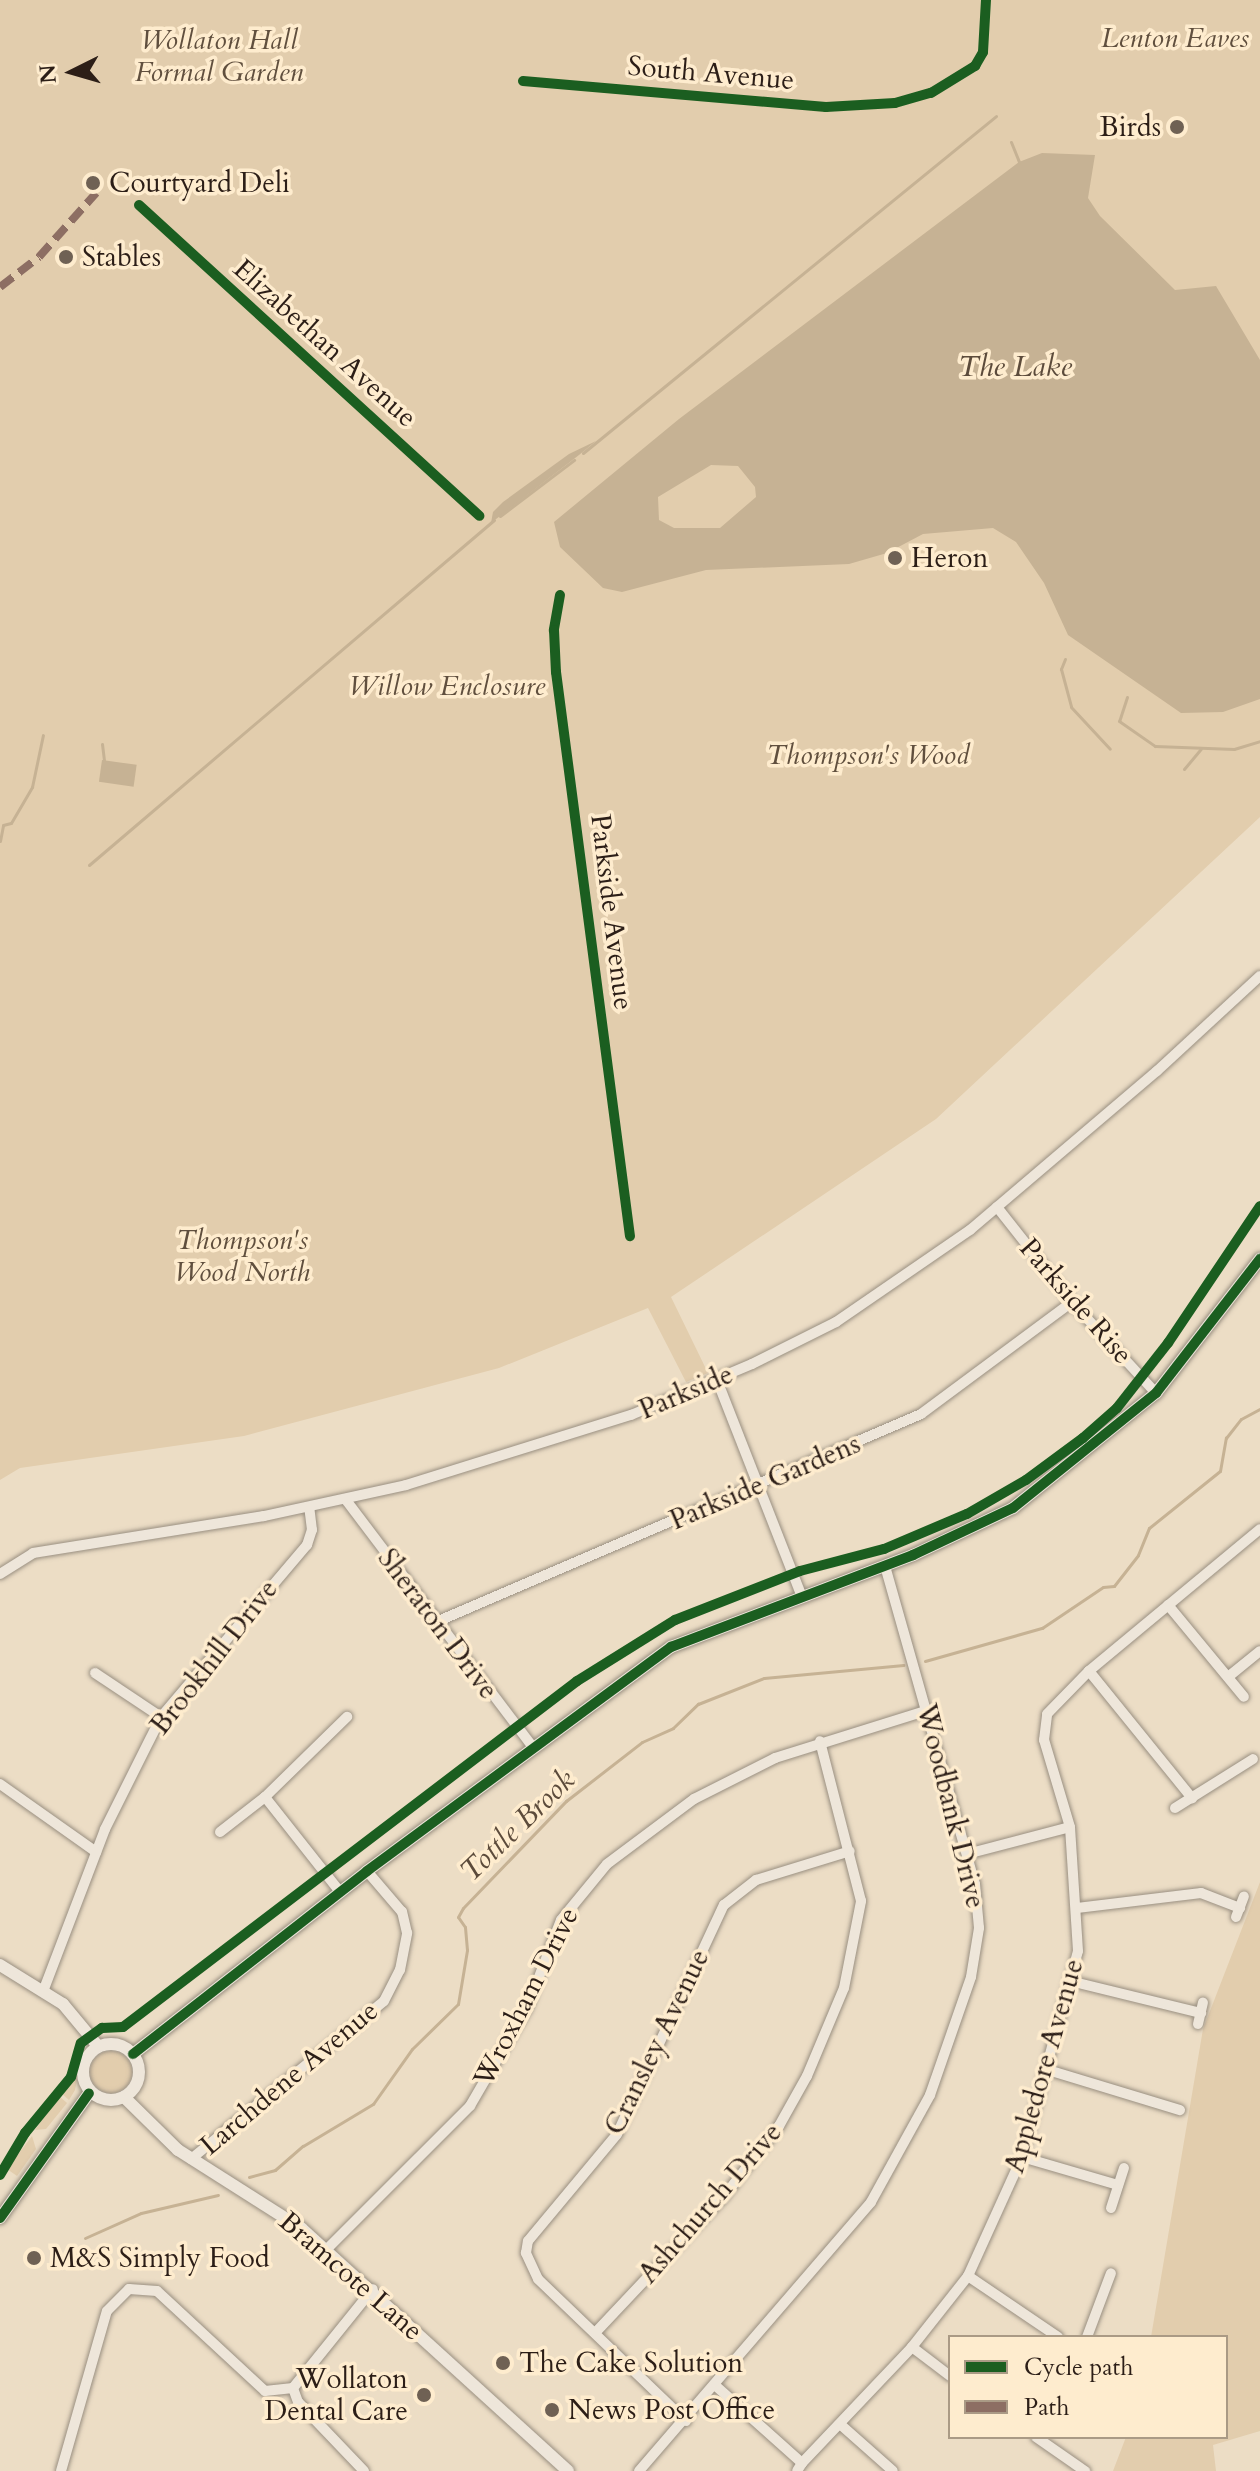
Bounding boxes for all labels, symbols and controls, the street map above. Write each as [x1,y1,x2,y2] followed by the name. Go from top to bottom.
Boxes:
[1101,21,1249,55] park label: Lenton Eaves
[135,23,303,89] park label: Wollaton Hall Formal Garden
[32,32,112,112] north arrow
[626,49,796,97] street label: South Avenue
[32,63,64,85] text: N
[1100,110,1161,144] place label: Birds
[1168,118,1186,136] marker: Birds
[109,166,290,200] place label: Courtyard Deli
[84,174,102,192] marker: Courtyard Deli
[82,240,161,274] place label: Stables
[57,248,75,266] marker: Stables
[226,252,424,434] street label: Elizabethan Avenue
[958,349,1072,385] water label: The Lake
[911,541,988,575] place label: Heron
[886,549,904,567] marker: Heron
[349,669,545,703] park label: Willow Enclosure
[767,738,969,772] park label: Thompson's Wood
[583,812,641,1012] street label: Parkside Avenue
[174,1223,310,1289] park label: Thompson's Wood North
[1012,1231,1140,1371] street label: Parkside Rise
[634,1357,738,1427] street label: Parkside
[665,1427,865,1537] street label: Parkside Gardens
[371,1542,505,1706] street label: Sheraton Drive
[143,1573,285,1741] street label: Brookhill Drive
[909,1700,993,1912] street label: Woodbank Drive
[453,1762,583,1890] water label: Tottle Brook
[466,1902,586,2092] street label: Wroxham Drive
[598,1944,716,2140] street label: Cransley Avenue
[997,1955,1091,2177] street label: Appledore Avenue
[193,1994,385,2162] street label: Larchdene Avenue
[631,2116,789,2290] street label: Ashchurch Drive
[272,2204,430,2348] street label: Bramcote Lane
[50,2241,270,2275] place label: M&S Simply Food
[25,2249,43,2267] marker: M&S Simply Food
[948,2335,1228,2439] legend
[519,2346,743,2380] place label: The Cake Solution
[1024,2351,1133,2384] text: Cycle path
[494,2354,512,2372] marker: The Cake Solution
[265,2362,408,2428] place label: Wollaton Dental Care
[415,2386,433,2404] marker: Wollaton Dental Care
[1024,2391,1069,2424] text: Path
[568,2393,775,2427] place label: News Post Office
[543,2401,561,2419] marker: News Post Office

